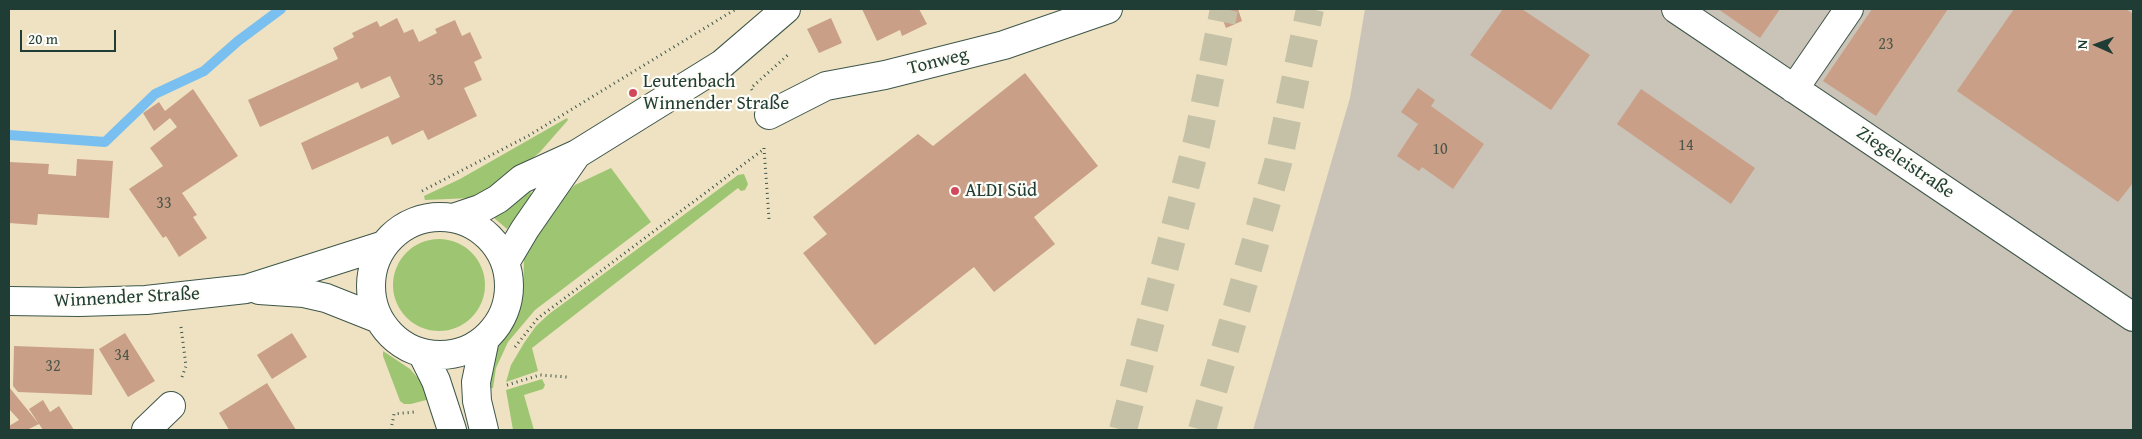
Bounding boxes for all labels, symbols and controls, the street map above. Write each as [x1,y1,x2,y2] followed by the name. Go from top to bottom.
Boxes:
[22,20,119,52] scale bar
[2072,20,2122,70] north arrow
[28,28,58,49] text: 20 m
[1878,35,1894,55] house number: 23
[2072,39,2092,50] text: N
[905,43,971,81] street label: Tonweg
[428,71,444,91] house number: 35
[643,71,789,115] place label: Leutenbach Winnender Straße
[627,87,639,99] marker: Leutenbach Winnender Straße
[1852,122,1958,204] street label: Ziegeleistraße
[1678,136,1694,156] house number: 14
[1432,140,1448,160] house number: 10
[965,180,1037,202] place label: ALDI Süd
[949,185,961,197] marker: ALDI Süd
[156,194,172,214] house number: 33
[53,283,201,313] street label: Winnender Straße
[114,346,130,366] house number: 34
[45,357,61,377] house number: 32

